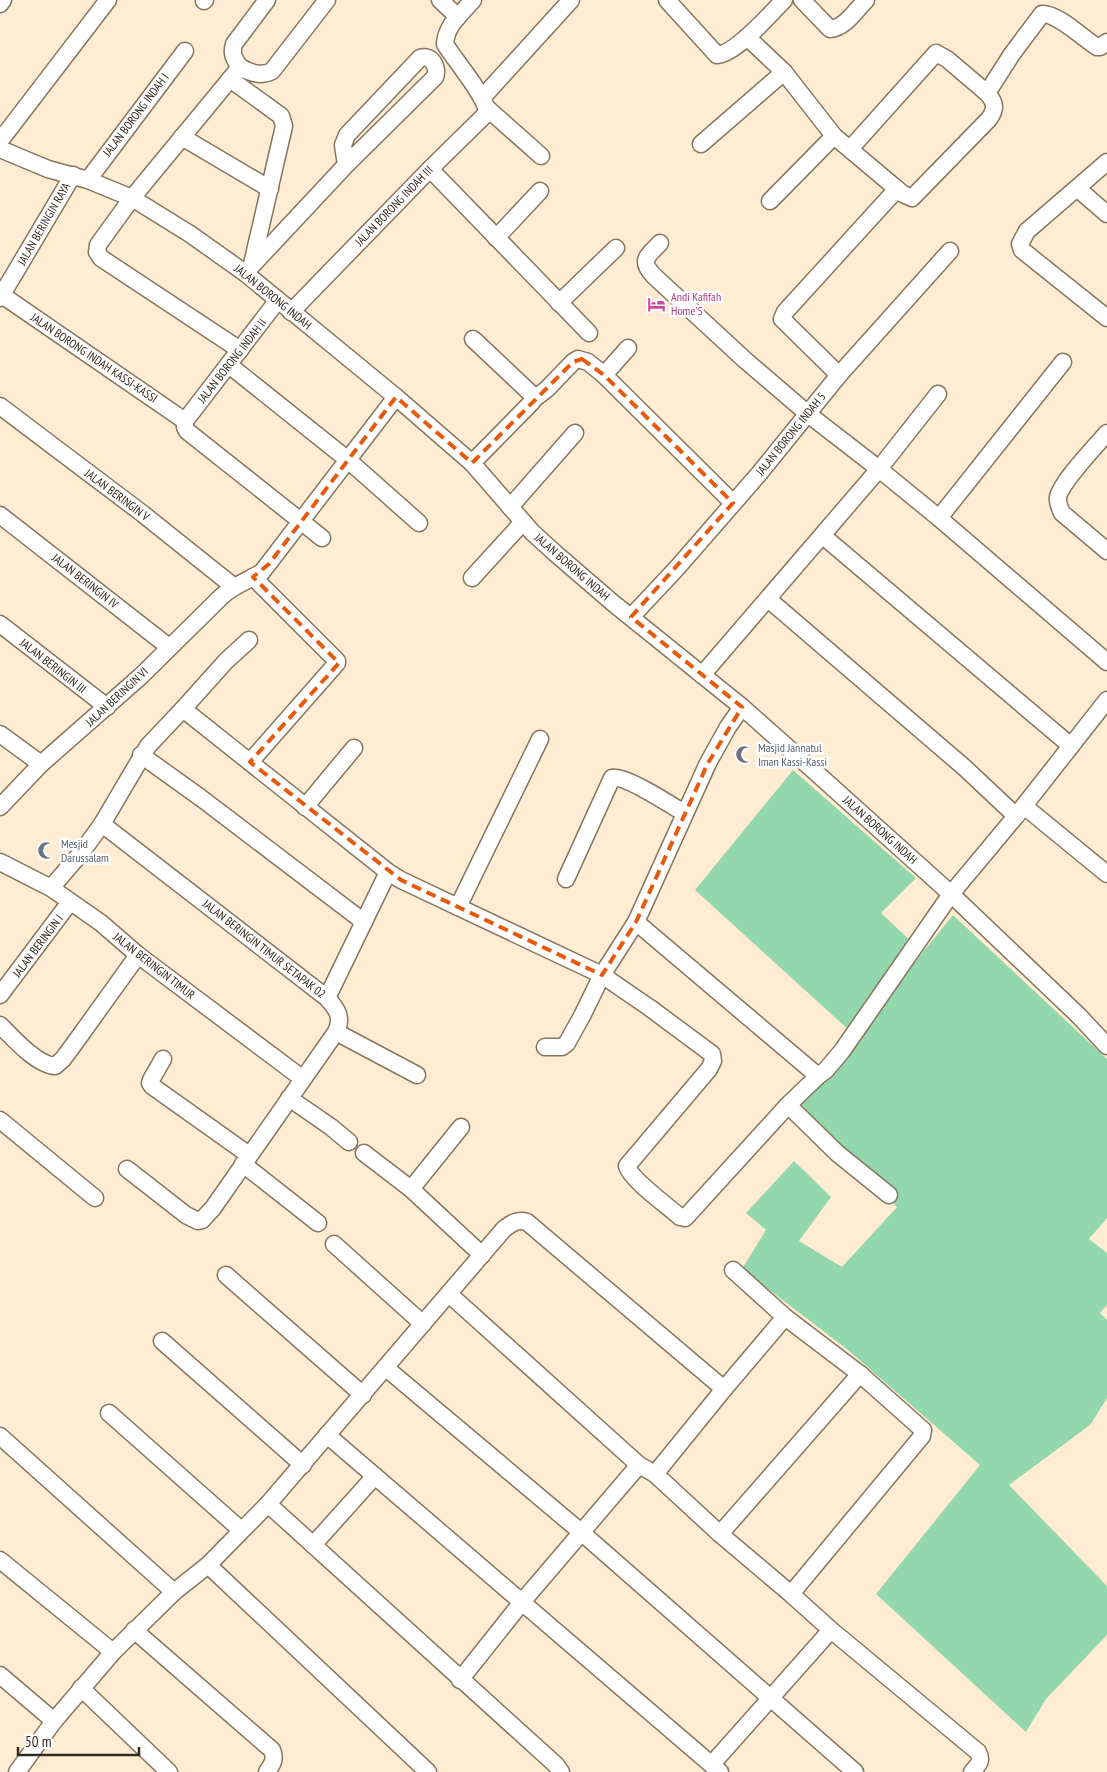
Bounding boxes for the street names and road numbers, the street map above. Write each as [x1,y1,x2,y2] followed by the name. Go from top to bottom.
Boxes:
[99,70,172,160] street label: JALAN BORONG INDAH I
[351,162,436,250] street label: JALAN BORONG INDAH III
[13,180,73,269] street label: JALAN BERINGIN RAYA
[231,260,315,332] street label: JALAN BORONG INDAH
[27,309,161,406] street label: JALAN BORONG INDAH KASSI-KASSI
[193,315,269,407] street label: JALAN BORONG INDAH II
[752,389,829,479] street label: JALAN BORONG INDAH 5
[81,465,153,524] street label: JALAN BERINGIN V
[531,529,613,603] street label: JALAN BORONG INDAH
[48,549,122,611] street label: JALAN BERINGIN IV
[16,634,90,696] street label: JALAN BERINGIN III
[82,664,151,730] street label: JALAN BERINGIN VI
[839,792,921,867] street label: JALAN BORONG INDAH
[199,895,329,1001] street label: JALAN BERINGIN TIMUR SETAPAK 02
[9,911,66,981] street label: JALAN BERINGIN I
[110,929,198,1002] street label: JALAN BERINGIN TIMUR

